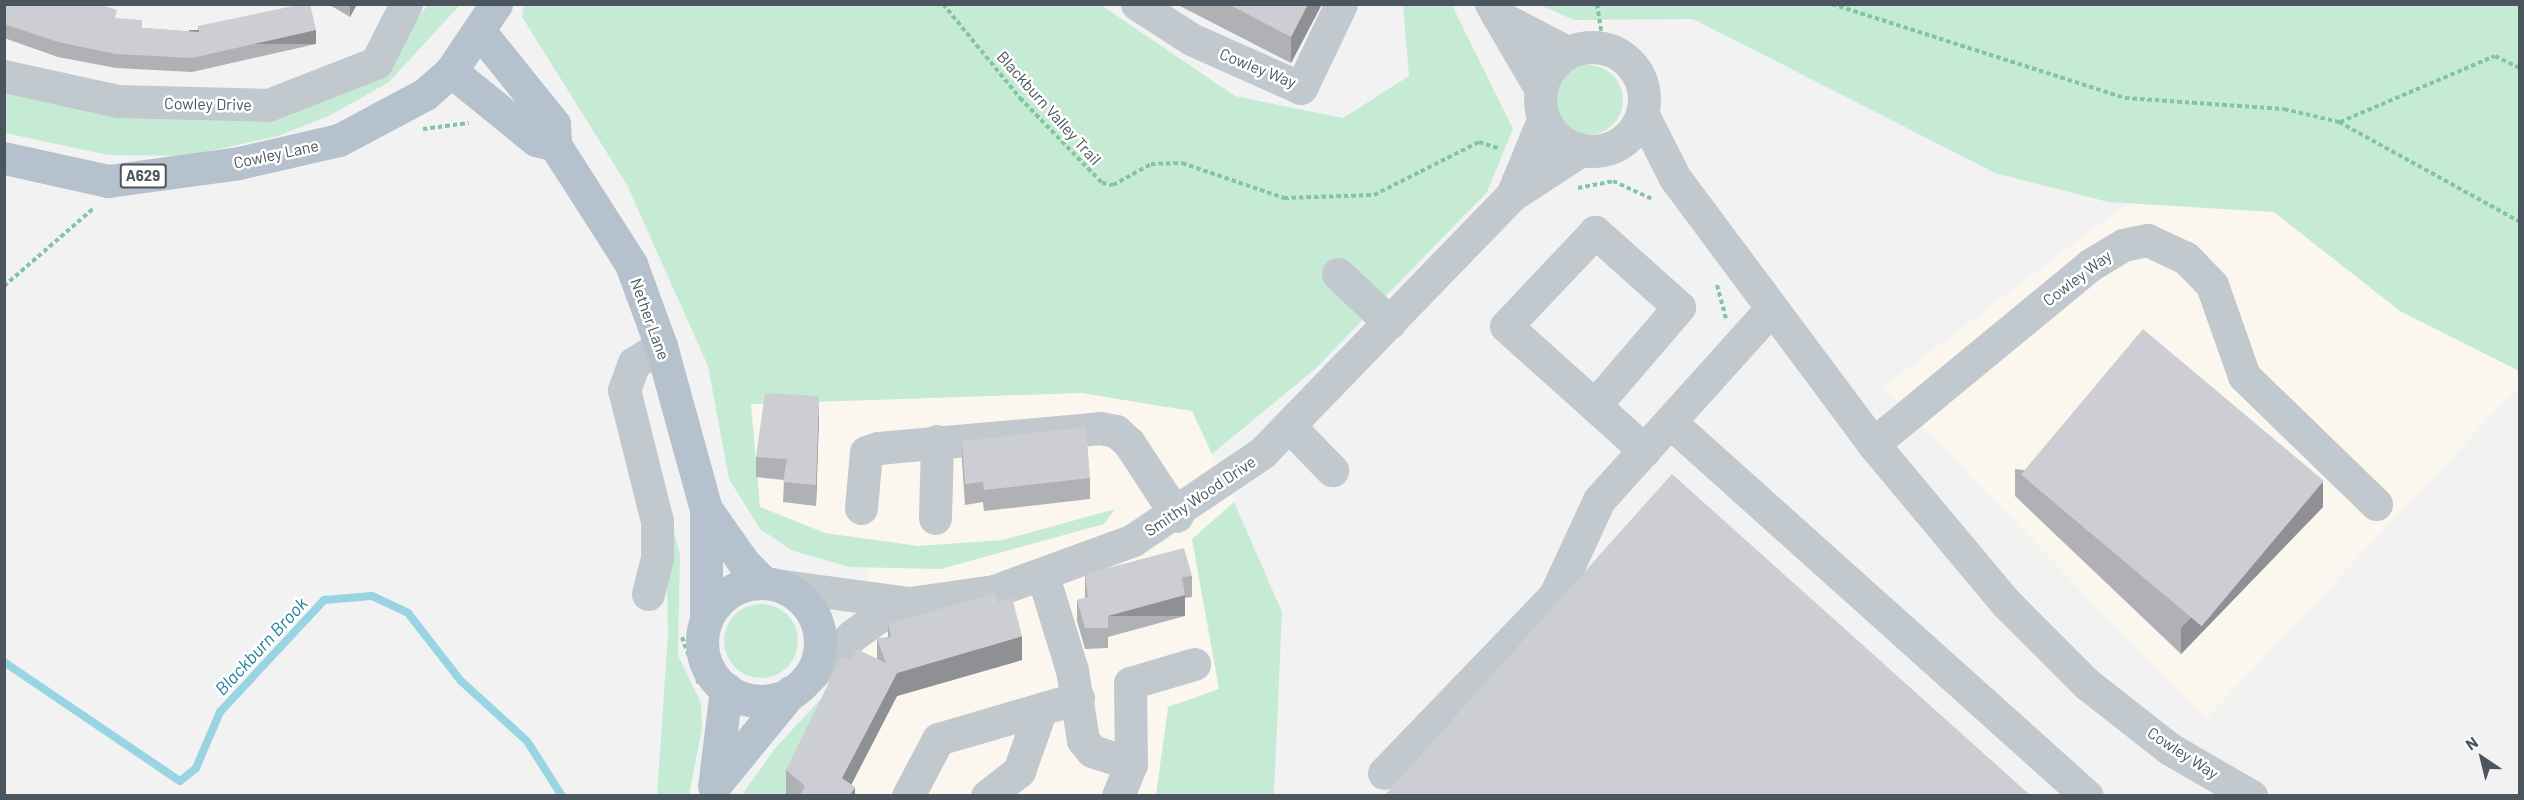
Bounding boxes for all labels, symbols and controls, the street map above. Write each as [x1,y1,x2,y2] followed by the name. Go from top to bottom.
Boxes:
[1217,44,1299,92] street label: Cowley Way
[993,47,1105,169] street label: Blackburn Valley Trail
[164,94,252,114] street label: Cowley Drive
[232,136,320,172] street label: Cowley Lane
[119,164,167,188] road number: A629
[2039,246,2115,310] street label: Cowley Way
[626,276,674,362] street label: Nether Lane
[1141,452,1259,540] street label: Smithy Wood Drive
[210,593,312,699] water label: Blackburn Brook
[2144,723,2222,783] street label: Cowley Way
[2452,728,2512,788] north arrow
[2462,732,2481,754] text: N

